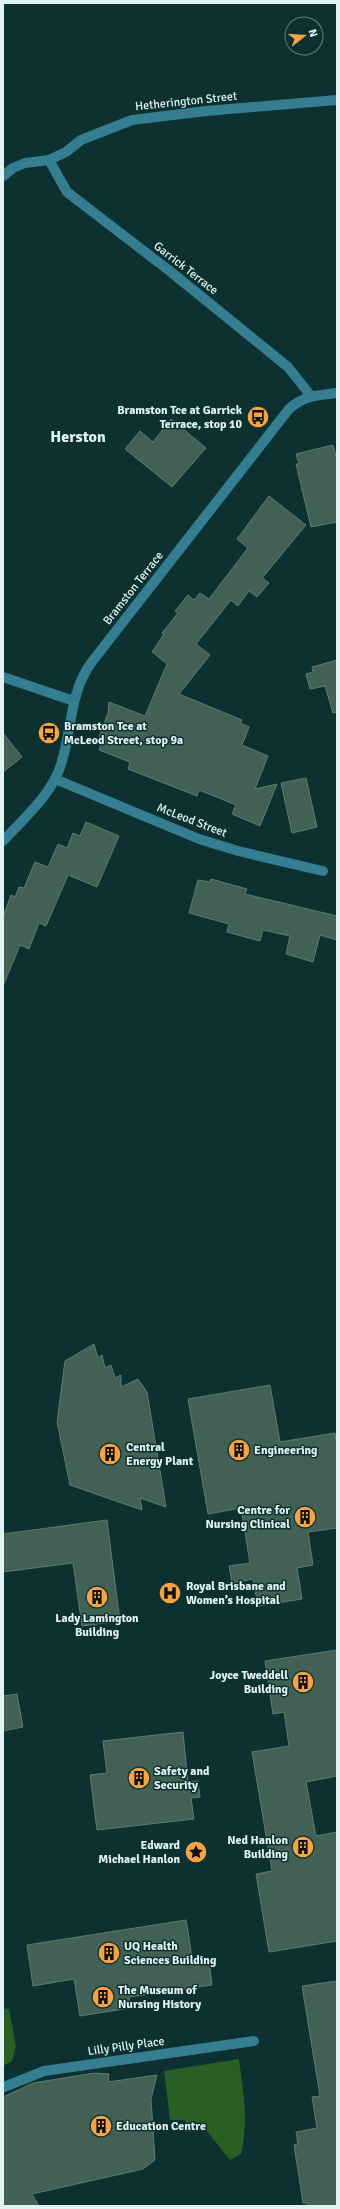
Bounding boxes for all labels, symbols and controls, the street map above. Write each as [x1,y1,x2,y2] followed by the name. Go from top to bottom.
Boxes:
[284,16,324,56] north arrow
[306,28,320,39] text: N
[134,89,238,114] street label: Hetherington Street
[150,239,221,298] street label: Garrick Terrace
[117,403,243,432] place label: Bramston Tce at Garrick Terrace, stop 10
[245,404,271,430] bus stop icon: Bramston Tce at Garrick Terrace, stop 10
[50,427,106,447] district label: Herston
[100,549,167,628] street label: Bramston Terrace
[64,719,183,748] place label: Bramston Tce at McLeod Street, stop 9a
[36,720,62,746] bus stop icon: Bramston Tce at McLeod Street, stop 9a
[155,800,229,841] street label: McLeod Street
[226,1437,252,1463] building icon: Engineering
[126,1440,194,1469] place label: Central Energy Plant
[97,1441,123,1467] building icon: Central Energy Plant
[254,1443,318,1458] place label: Engineering
[205,1503,290,1532] place label: Centre for Nursing Clinical
[292,1504,318,1530] building icon: Centre for Nursing Clinical
[186,1579,286,1608] place label: Royal Brisbane and Women’s Hospital
[157,1580,183,1606] hospital icon: Royal Brisbane and Women’s Hospital
[84,1584,110,1610] building icon: Lady Lamington Building
[55,1611,139,1640] place label: Lady Lamington Building
[210,1668,289,1697] place label: Joyce Tweddell Building
[290,1669,316,1695] building icon: Joyce Tweddell Building
[154,1764,210,1793] place label: Safety and Security
[126,1765,152,1791] building icon: Safety and Security
[227,1833,289,1862] place label: Ned Hanlon Building
[290,1834,316,1860] building icon: Ned Hanlon Building
[98,1838,181,1867] place label: Edward Michael Hanlon
[183,1839,209,1865] place icon: Edward Michael Hanlon
[124,1939,217,1968] place label: UQ Health Sciences Building
[96,1940,122,1966] building icon: UQ Health Sciences Building
[118,1983,201,2012] place label: The Museum of Nursing History
[90,1984,116,2010] building icon: The Museum of Nursing History
[87,2034,165,2059] street label: Lilly Pilly Place
[88,2113,114,2139] building icon: Education Centre
[116,2119,206,2134] place label: Education Centre

